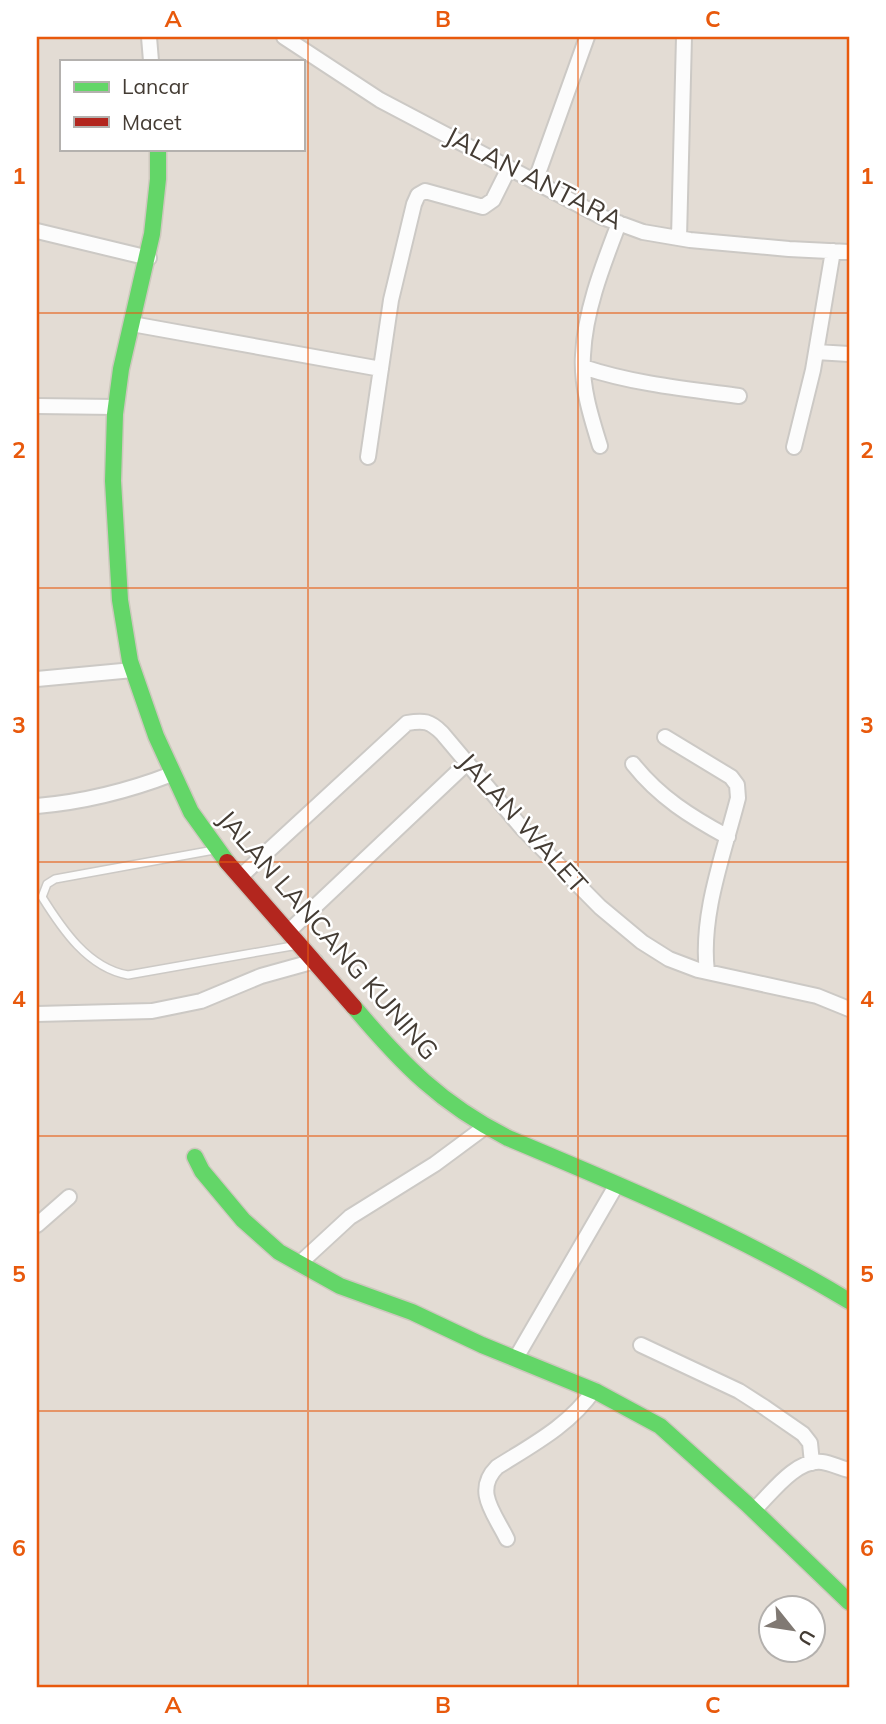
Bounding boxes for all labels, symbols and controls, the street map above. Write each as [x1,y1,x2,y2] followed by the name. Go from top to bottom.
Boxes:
[164,4,182,33] text: A
[435,4,451,33] text: B
[705,4,721,33] text: C
[60,60,304,150] legend
[122,73,189,99] text: Lancar
[122,109,182,135] text: Macet
[440,119,629,236] street label: JALAN ANTARA
[12,161,26,190] text: 1
[860,161,874,190] text: 1
[12,435,26,464] text: 2
[860,435,874,464] text: 2
[12,710,26,739] text: 3
[860,710,874,739] text: 3
[452,745,595,900] street label: JALAN WALET
[211,803,446,1066] street label: JALAN LANCANG KUNING
[12,984,26,1013] text: 4
[860,984,874,1013] text: 4
[12,1259,26,1288] text: 5
[860,1259,874,1288] text: 5
[12,1533,26,1562] text: 6
[860,1533,874,1562] text: 6
[756,1594,826,1664] north arrow
[793,1625,821,1650] text: U
[164,1690,182,1719] text: A
[435,1690,451,1719] text: B
[705,1690,721,1719] text: C

